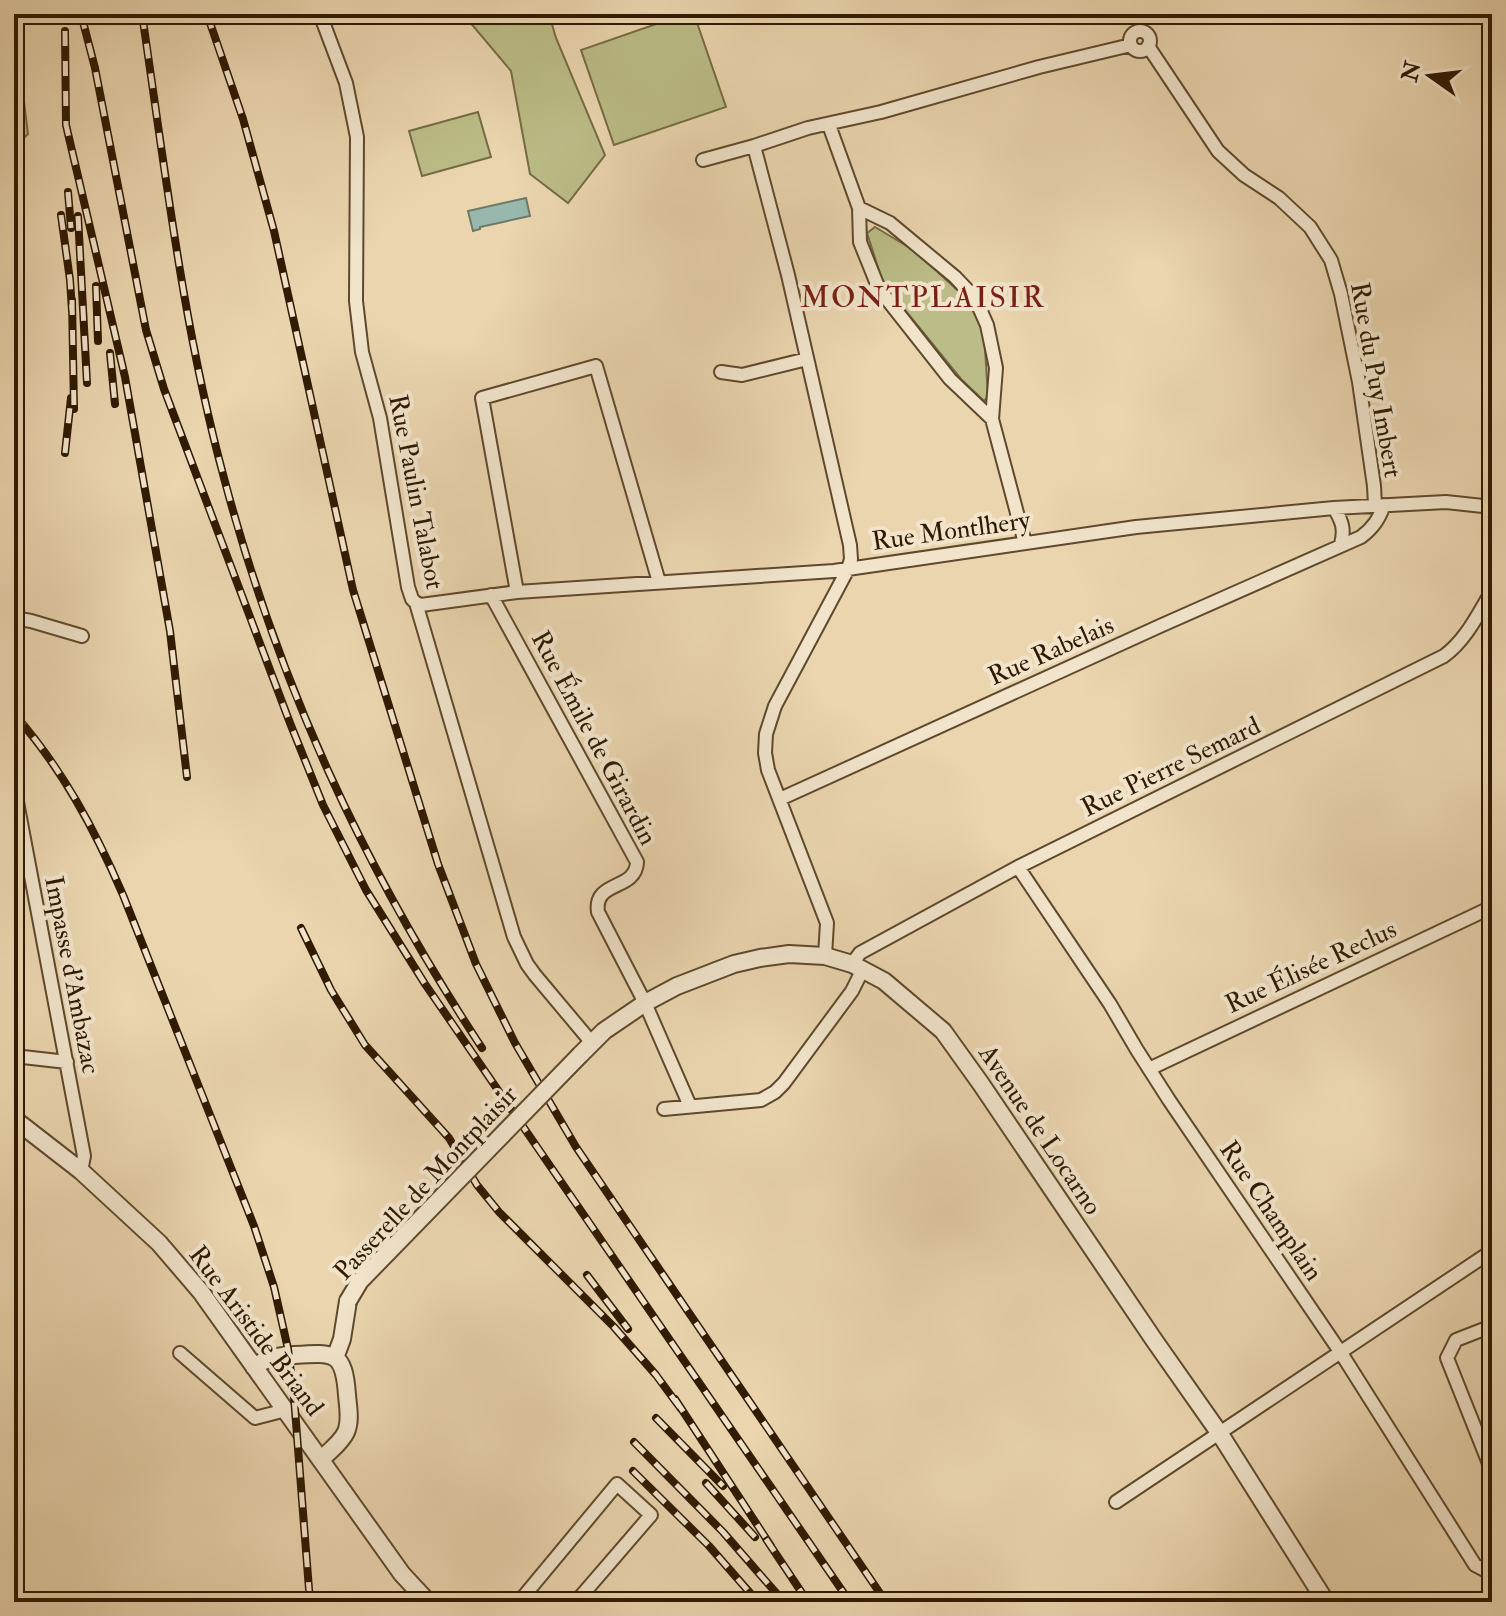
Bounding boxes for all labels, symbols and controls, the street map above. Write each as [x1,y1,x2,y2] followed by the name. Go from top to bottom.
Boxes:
[1390,36,1470,116] north arrow
[1395,58,1428,85] text: N
[800,279,1046,316] district label: MONTPLAISIR
[1343,280,1409,480] street label: Rue du Puy Imbert
[381,392,451,592] street label: Rue Paulin Talabot
[870,504,1033,558] street label: Rue Montlhery
[983,609,1119,693] street label: Rue Rabelais
[524,625,666,850] street label: Rue Émile de Girardin
[1076,710,1266,824] street label: Rue Pierre Semard
[36,873,107,1077] street label: Impasse d'Ambazac
[1219,912,1402,1021] street label: Rue Élisée Reclus
[971,1038,1109,1221] street label: Avenue de Locarno
[327,1079,526,1288] street label: Passerelle de Montplaisir
[1212,1135,1330,1288] street label: Rue Champlain
[182,1240,331,1423] street label: Rue Aristide Briand

